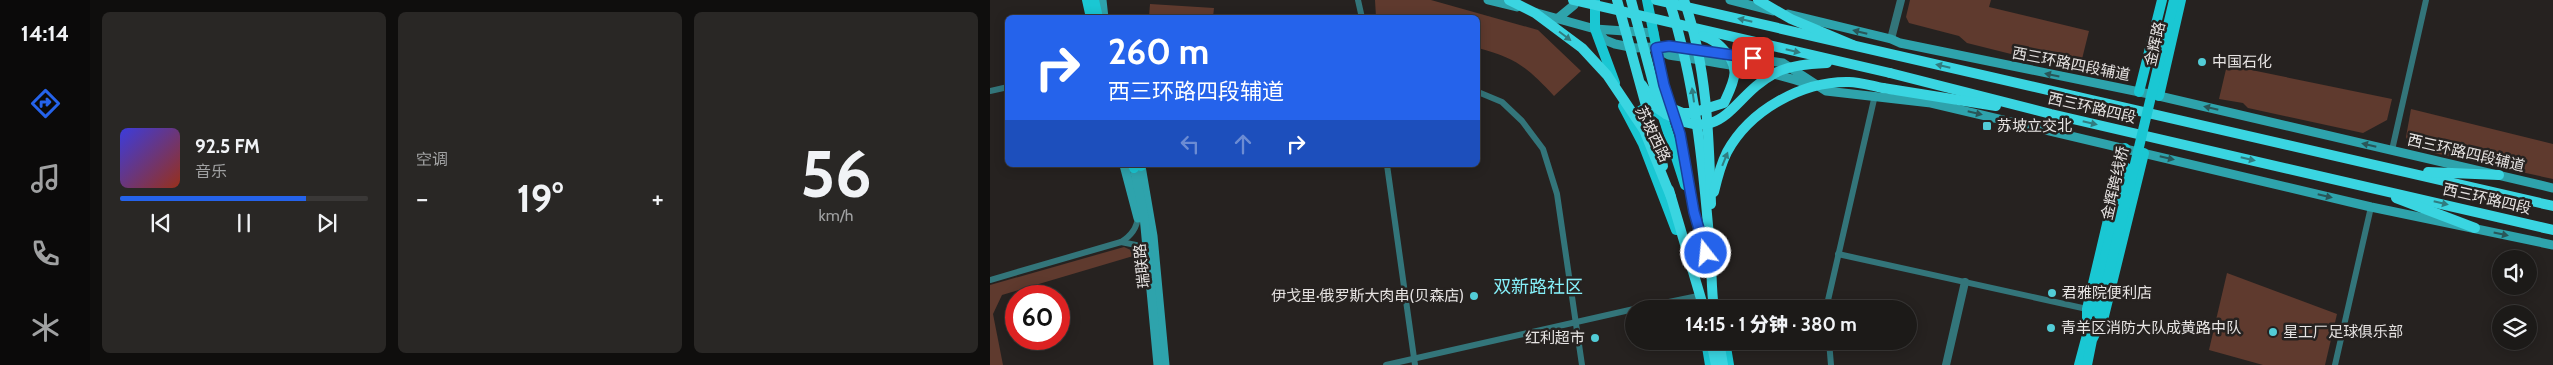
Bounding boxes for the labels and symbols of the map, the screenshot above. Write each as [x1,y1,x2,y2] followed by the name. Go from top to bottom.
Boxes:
[1737,16,1752,24] one-way arrow
[2141,20,2169,68] street label: 金辉路
[1852,28,1867,36] one-way arrow
[1558,30,1571,41] one-way arrow
[1732,37,1774,79] pin
[2010,44,2132,84] street label: 西三环路四段辅道
[1785,47,1800,55] one-way arrow
[2212,53,2272,71] place label: 中国石化
[2196,56,2208,68] marker: 中国石化
[1935,62,1950,70] one-way arrow
[2043,71,2059,79] one-way arrow
[1689,86,1697,102] one-way arrow
[2046,89,2138,127] street label: 西三环路四段
[1632,103,1674,165] street label: 苏坡西路
[2204,104,2219,112] one-way arrow
[1967,109,1982,117] one-way arrow
[1997,117,2072,135] place label: 苏坡立交北
[2082,119,2097,127] one-way arrow
[1981,120,1993,132] marker: 苏坡立交北
[2406,131,2526,175] street label: 西三环路四段辅道
[2362,141,2377,149] one-way arrow
[2098,144,2132,222] street label: 金辉跨线桥
[1721,151,1729,166] one-way arrow
[2159,154,2175,162] one-way arrow
[2241,155,2256,163] one-way arrow
[2441,180,2533,218] street label: 西三环路四段
[2318,192,2333,200] one-way arrow
[2433,199,2448,207] one-way arrow
[1679,226,1731,278] position arrow
[2493,230,2508,238] one-way arrow
[1131,243,1153,289] street label: 瑞联路
[1493,276,1583,298] district label: 双新路社区
[2062,284,2152,302] place label: 君雅院便利店
[1005,285,1070,350] speed limit sign: 60
[1271,287,1464,305] place label: 伊戈里·俄罗斯大肉串(贝森店)
[2046,287,2058,299] marker: 君雅院便利店
[1468,290,1480,302] marker: 伊戈里·俄罗斯大肉串(贝森店)
[2061,319,2241,337] place label: 青羊区消防大队成黄路中队
[2045,322,2057,334] marker: 青羊区消防大队成黄路中队
[2283,323,2403,341] place label: 星工厂足球俱乐部
[2267,326,2279,338] marker: 星工厂足球俱乐部
[1525,329,1585,347] place label: 红利超市
[1589,332,1601,344] marker: 红利超市

